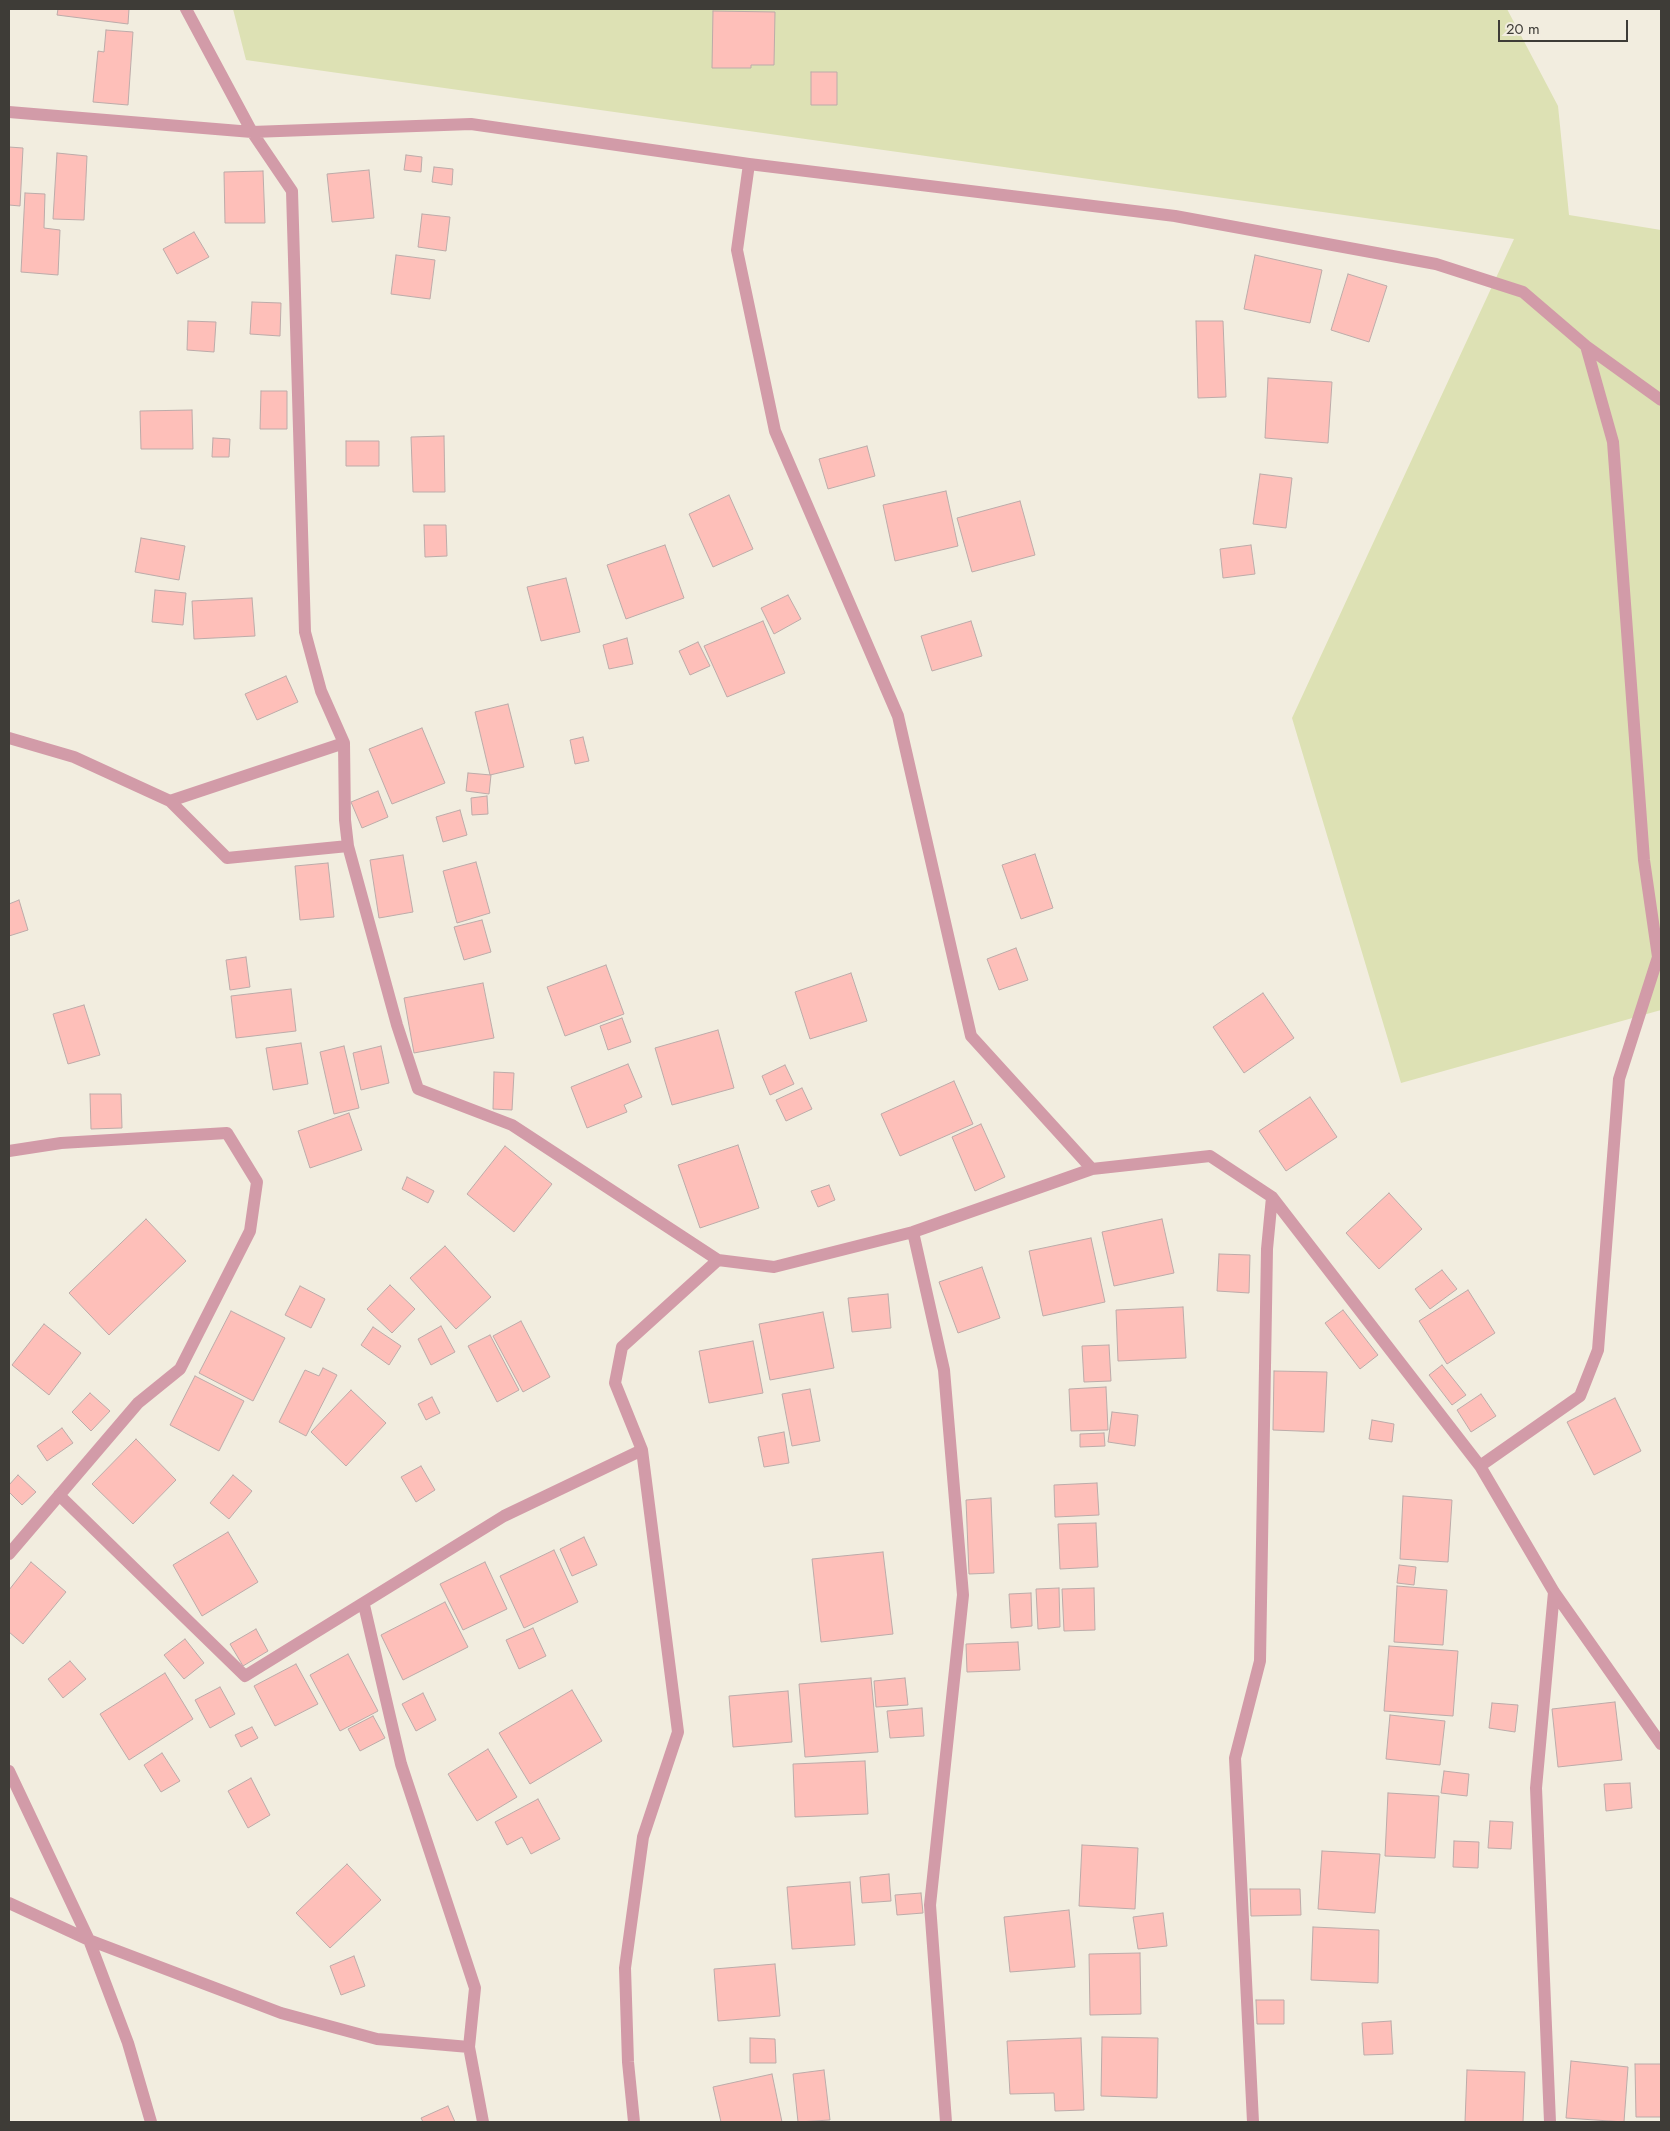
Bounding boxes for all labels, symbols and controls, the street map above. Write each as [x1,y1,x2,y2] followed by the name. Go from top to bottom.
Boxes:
[1500,10,1630,42] scale bar
[1506,18,1540,40] text: 20 m

